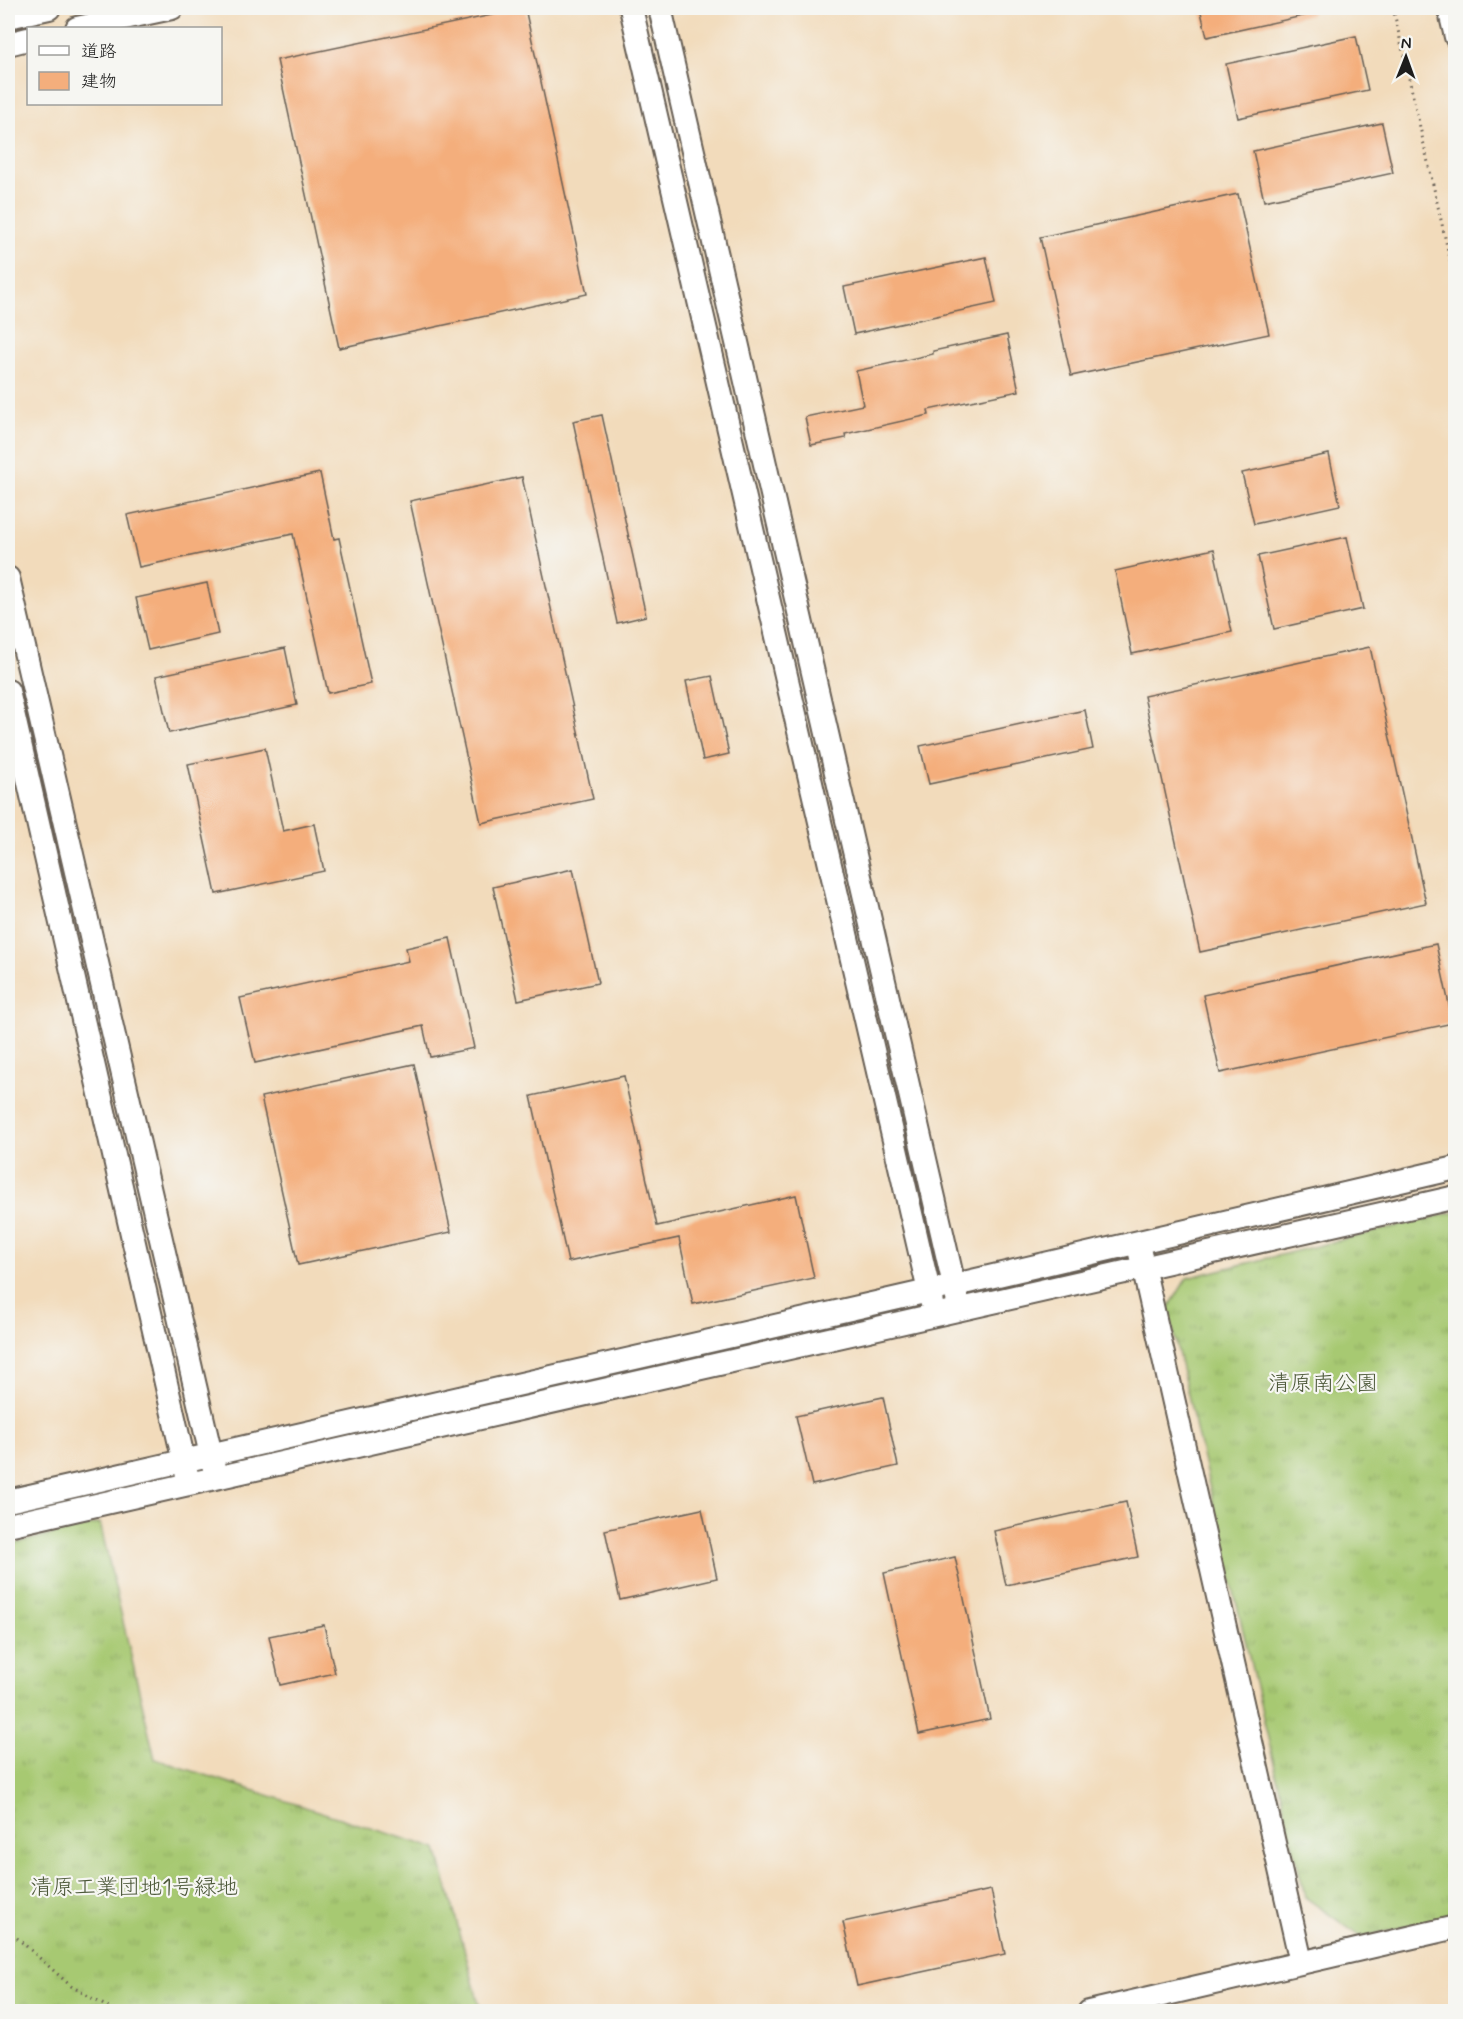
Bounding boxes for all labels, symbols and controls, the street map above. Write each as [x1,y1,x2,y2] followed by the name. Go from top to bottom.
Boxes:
[27,27,222,105] legend
[1376,27,1436,87] north arrow
[1401,33,1412,54] text: N
[81,40,117,64] text: 道路
[81,70,117,94] text: 建物
[1268,1370,1378,1398] park label: 清原南公園
[30,1874,238,1902] park label: 清原工業団地1号緑地

